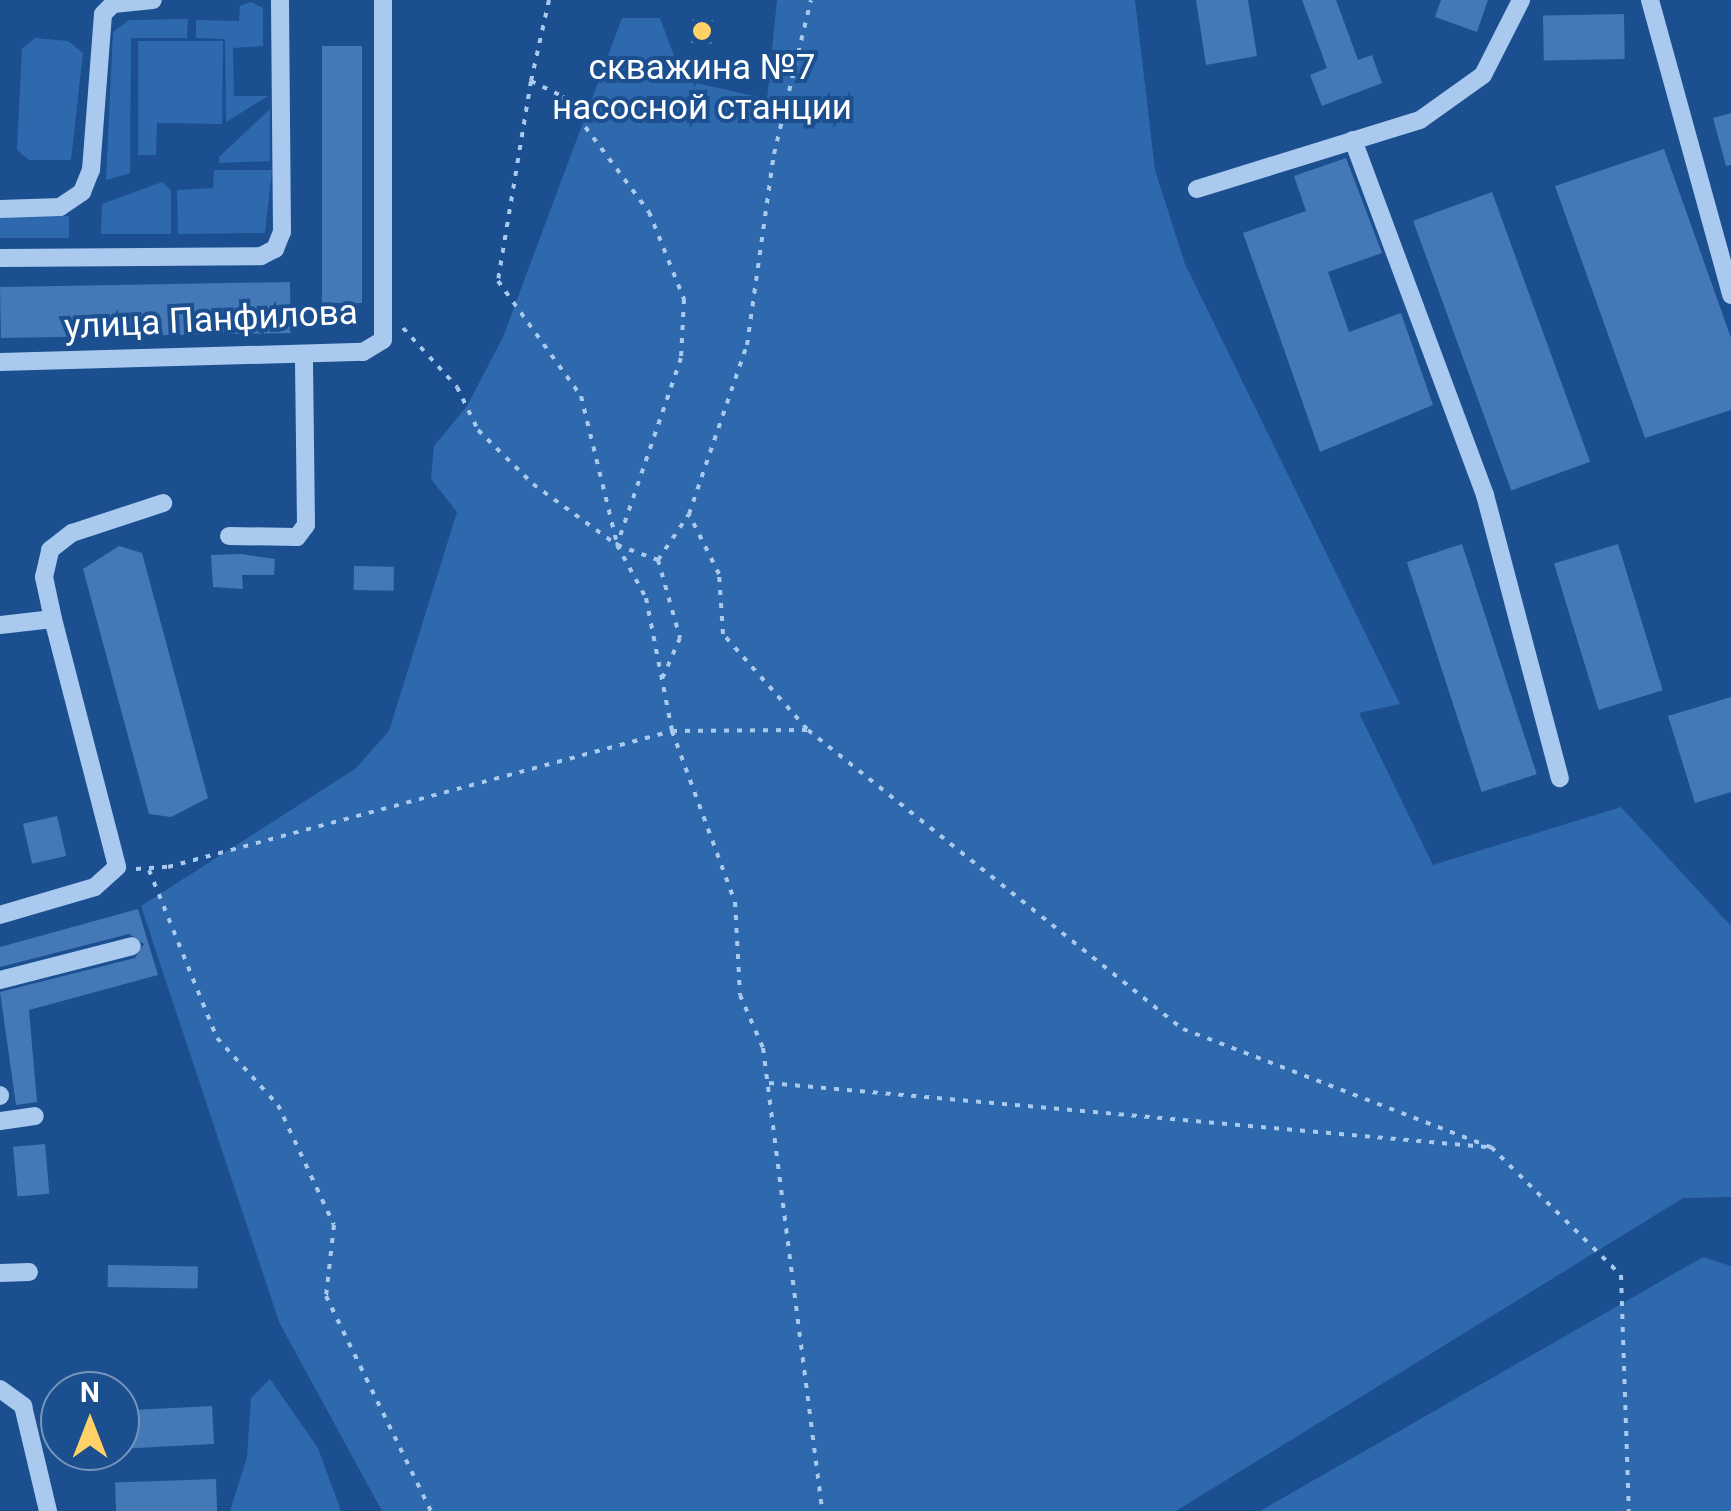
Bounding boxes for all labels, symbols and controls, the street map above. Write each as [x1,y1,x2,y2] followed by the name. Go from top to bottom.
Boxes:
[691,20,713,42] marker: скважина №7 насосной станции
[552,47,852,129] place label: скважина №7 насосной станции
[63,291,359,349] street label: улица Панфилова
[40,1371,140,1471] north arrow
[80,1376,100,1409] text: N

